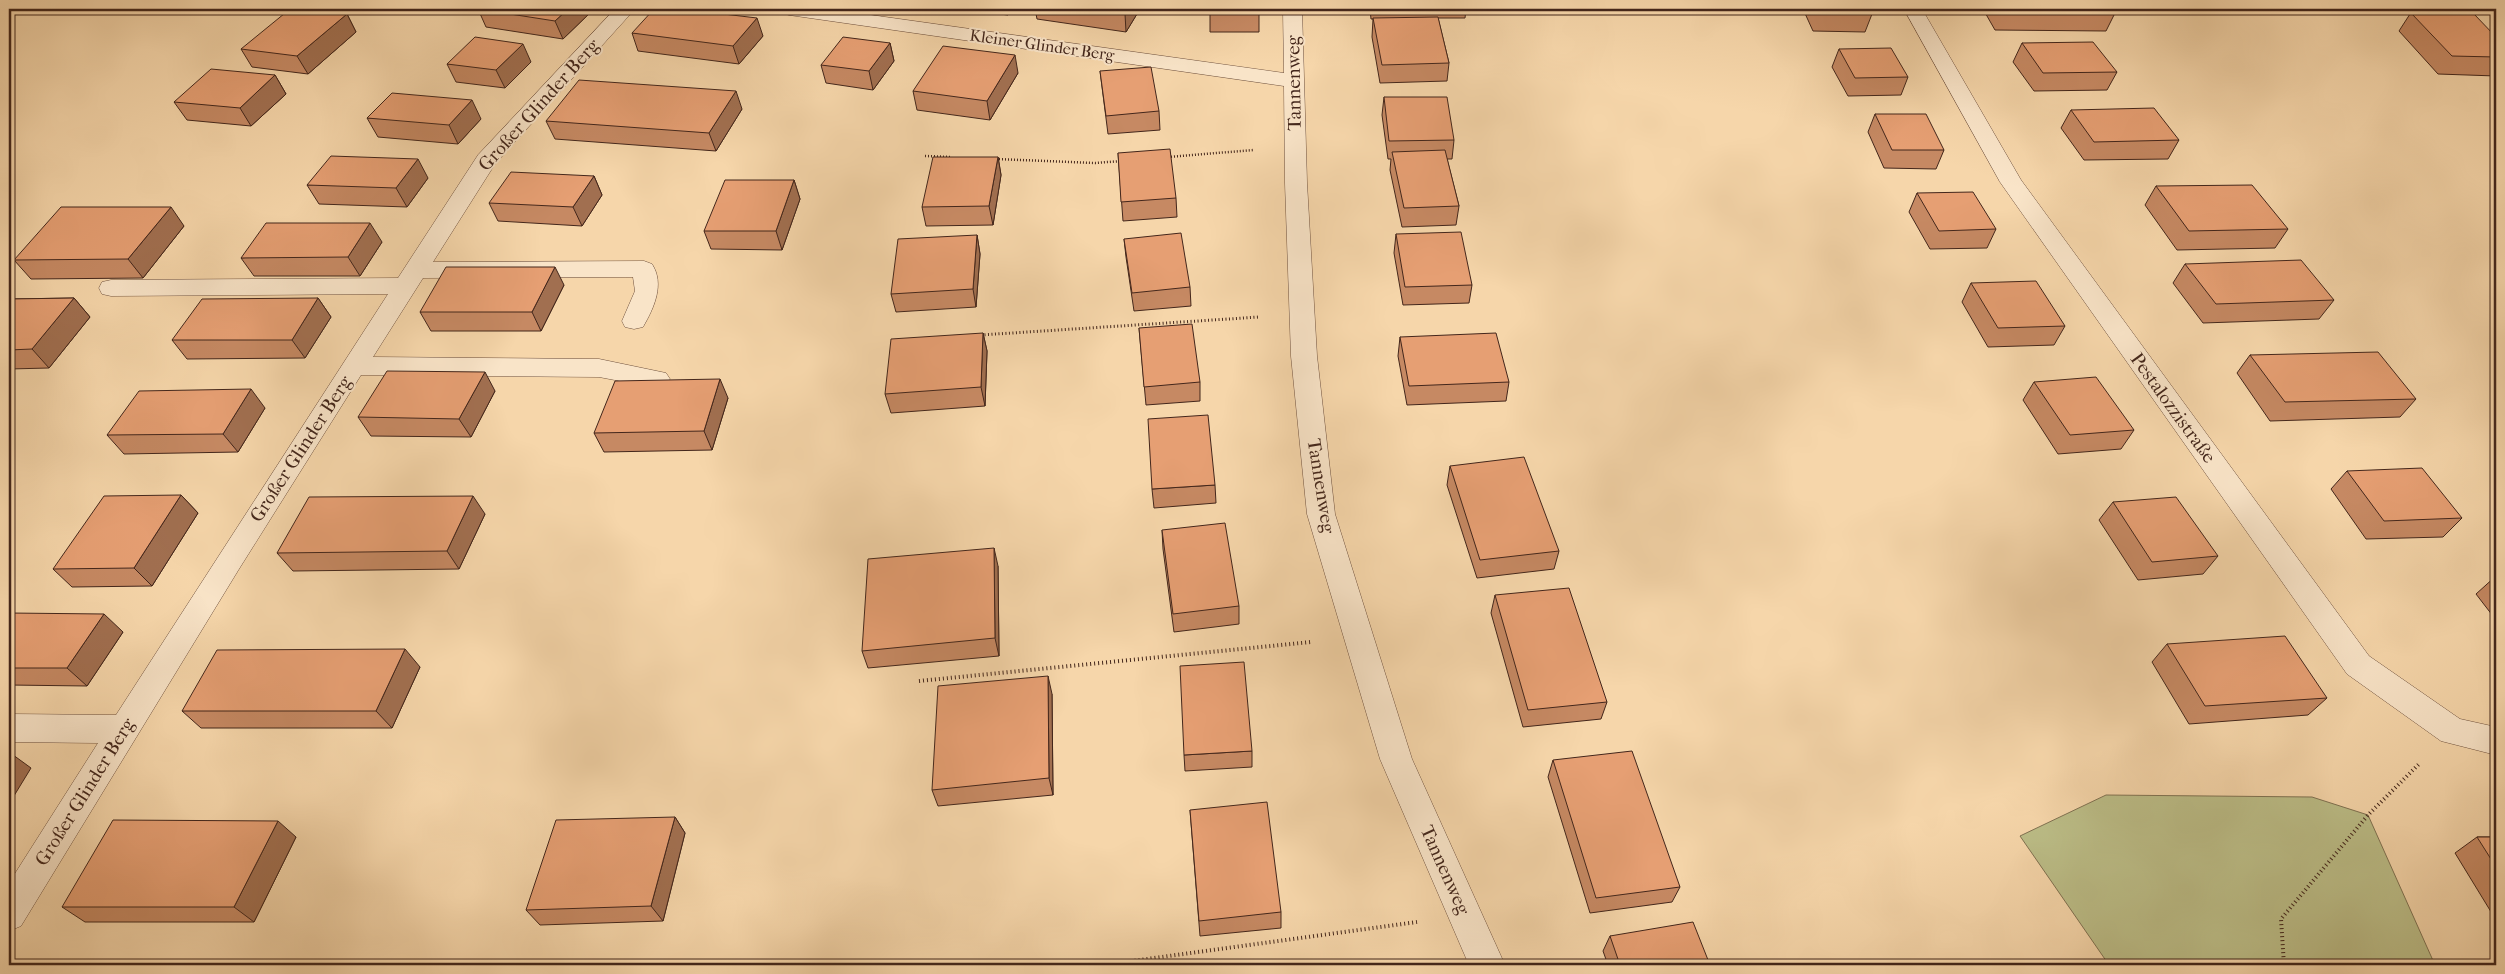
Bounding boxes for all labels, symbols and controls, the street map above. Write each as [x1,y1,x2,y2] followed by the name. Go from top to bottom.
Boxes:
[968,25,1116,65] street label: Kleiner Glinder Berg
[474,34,605,176] street label: Großer Glinder Berg
[1282,34,1306,131] street label: Tannenweg
[2126,349,2220,467] street label: Pestalozzistraße
[245,371,357,526] street label: Großer Glinder Berg
[1303,437,1339,536] street label: Tannenweg
[31,713,140,870] street label: Großer Glinder Berg
[1416,822,1475,919] street label: Tannenweg

